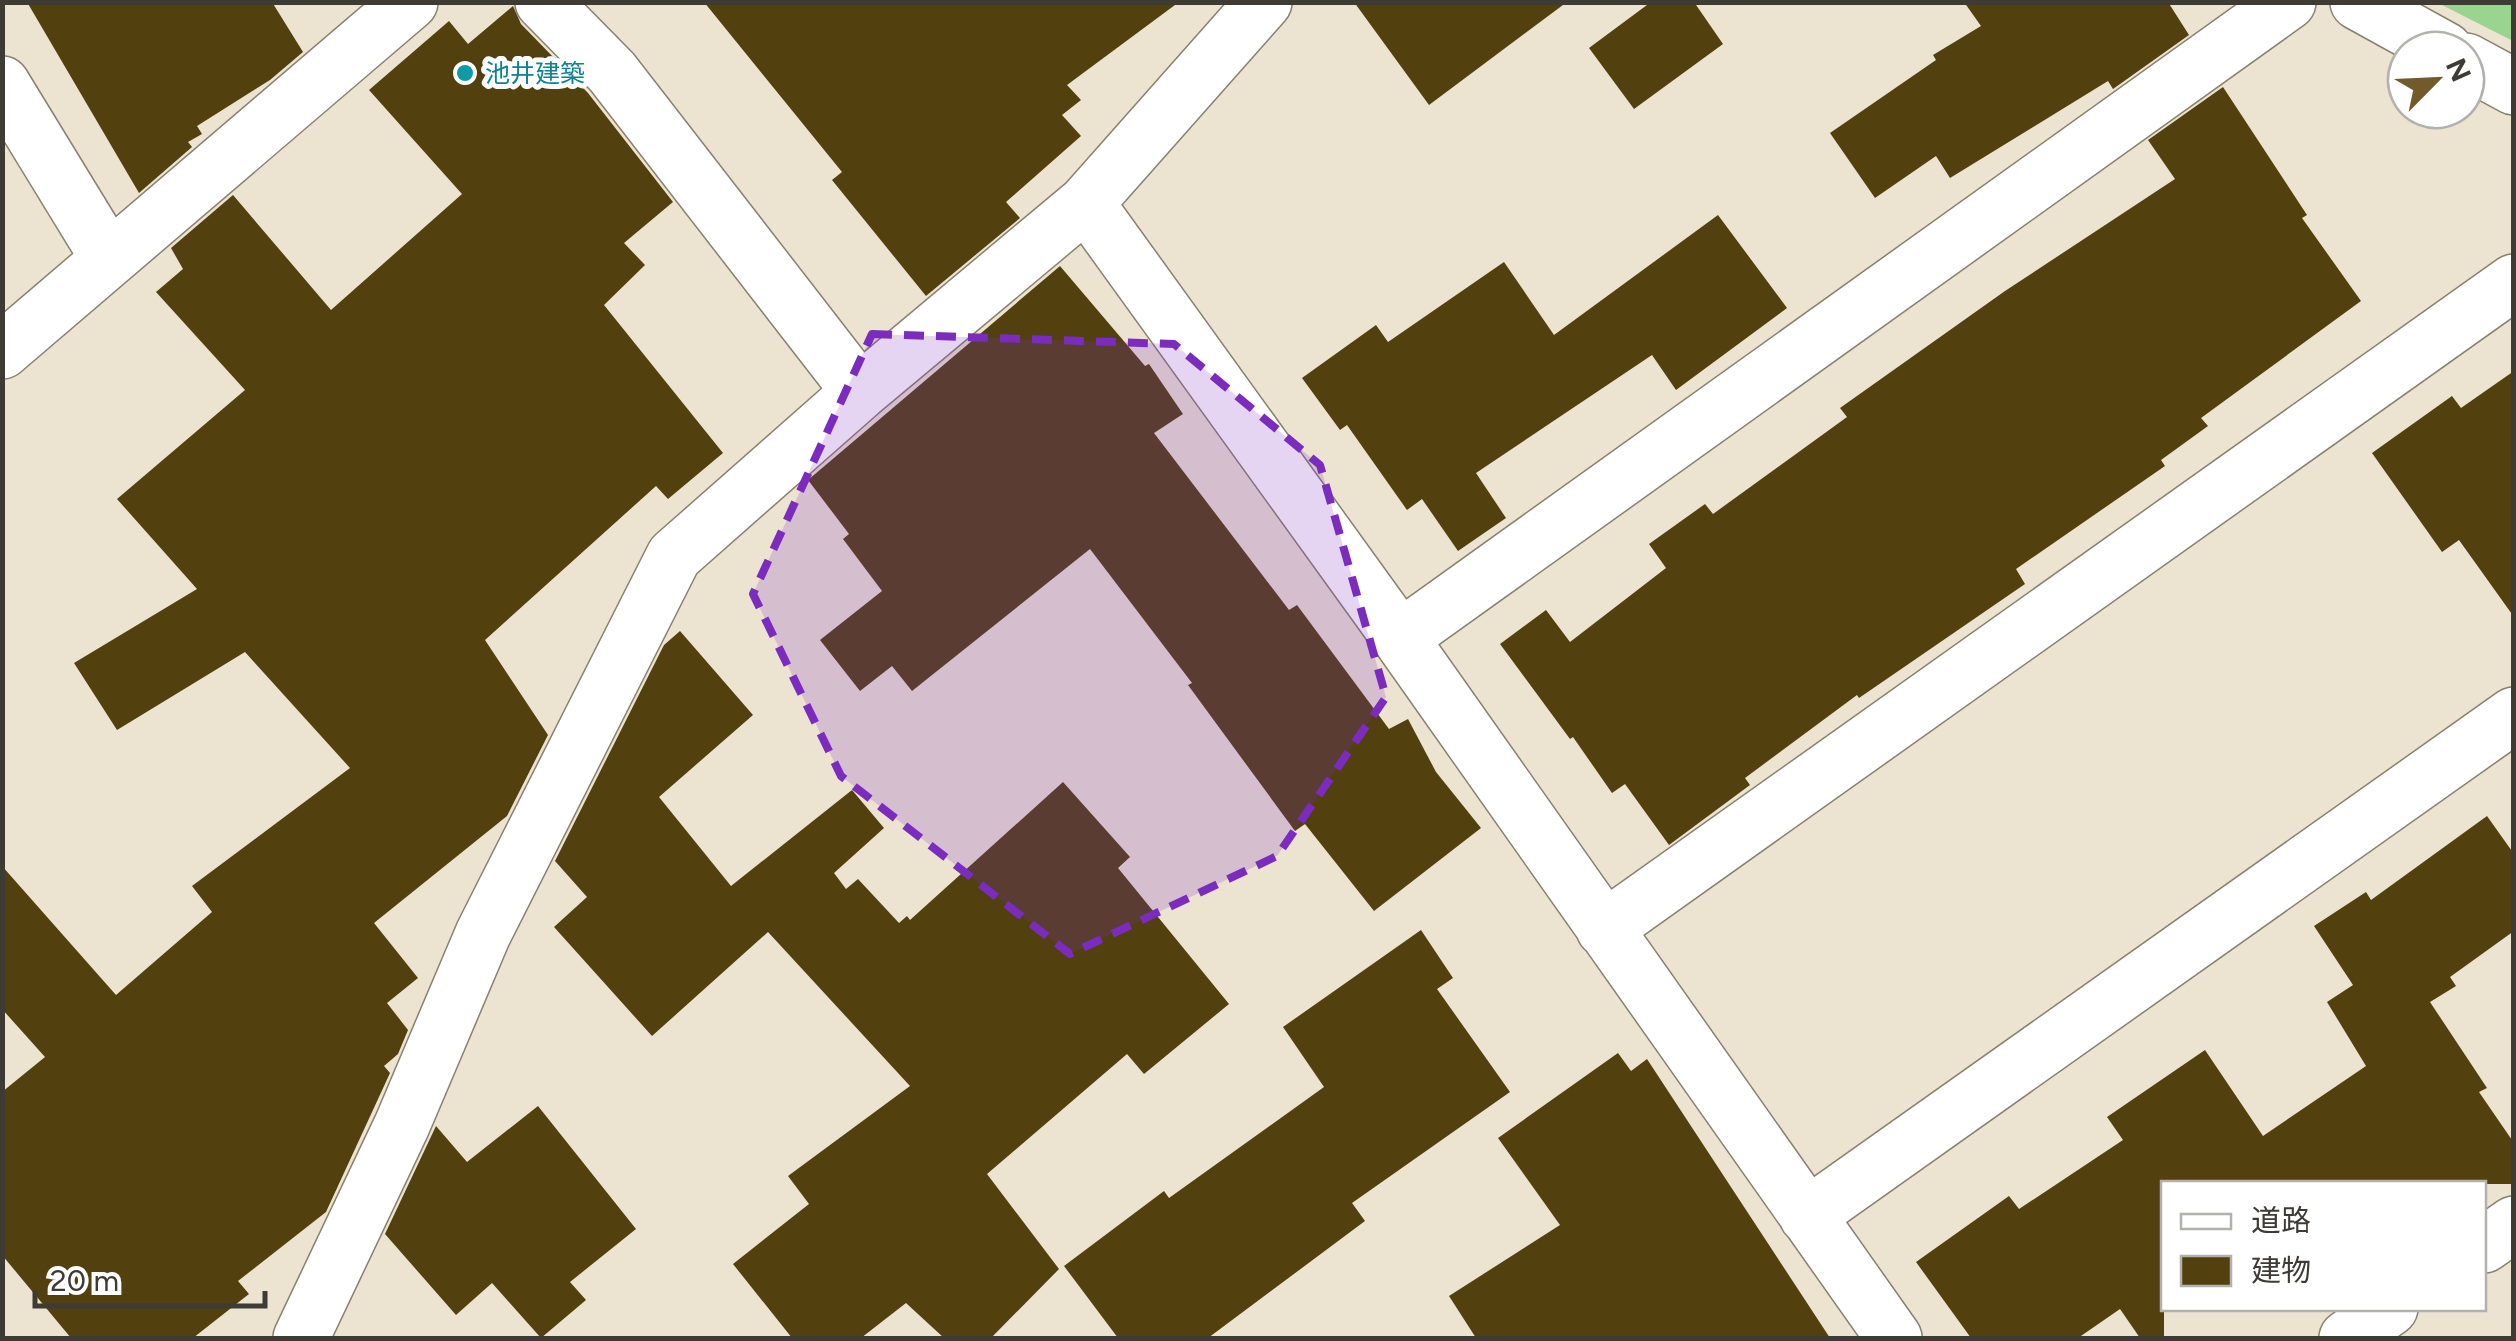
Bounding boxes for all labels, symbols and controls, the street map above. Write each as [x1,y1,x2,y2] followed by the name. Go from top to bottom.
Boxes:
[2386,30,2486,130] north arrow
[2439,53,2479,87] text: N
[485,58,585,88] place label: 池井建築
[454,62,476,84] marker: 池井建築
[2161,1181,2486,1311] legend
[2251,1202,2311,1239] text: 道路
[35,1246,265,1308] scale bar
[2251,1252,2311,1289] text: 建物
[50,1262,119,1299] text: 20 m

